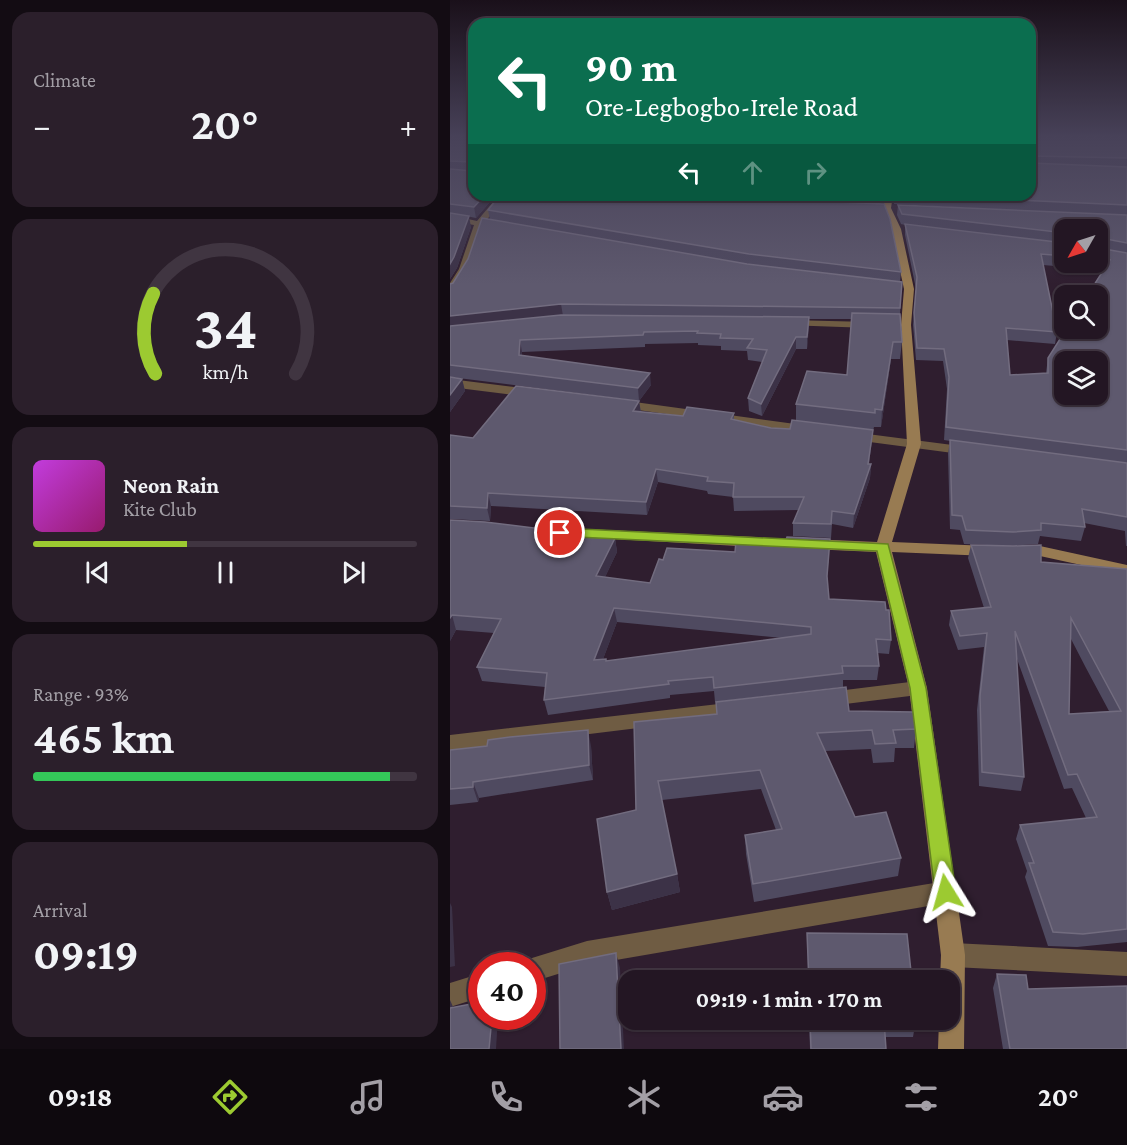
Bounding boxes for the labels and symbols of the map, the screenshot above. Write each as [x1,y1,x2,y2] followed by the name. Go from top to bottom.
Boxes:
[1054,219,1108,273] north arrow
[534,507,585,558] pin
[914,860,978,924] position arrow
[468,952,546,1030] speed limit sign: 40

